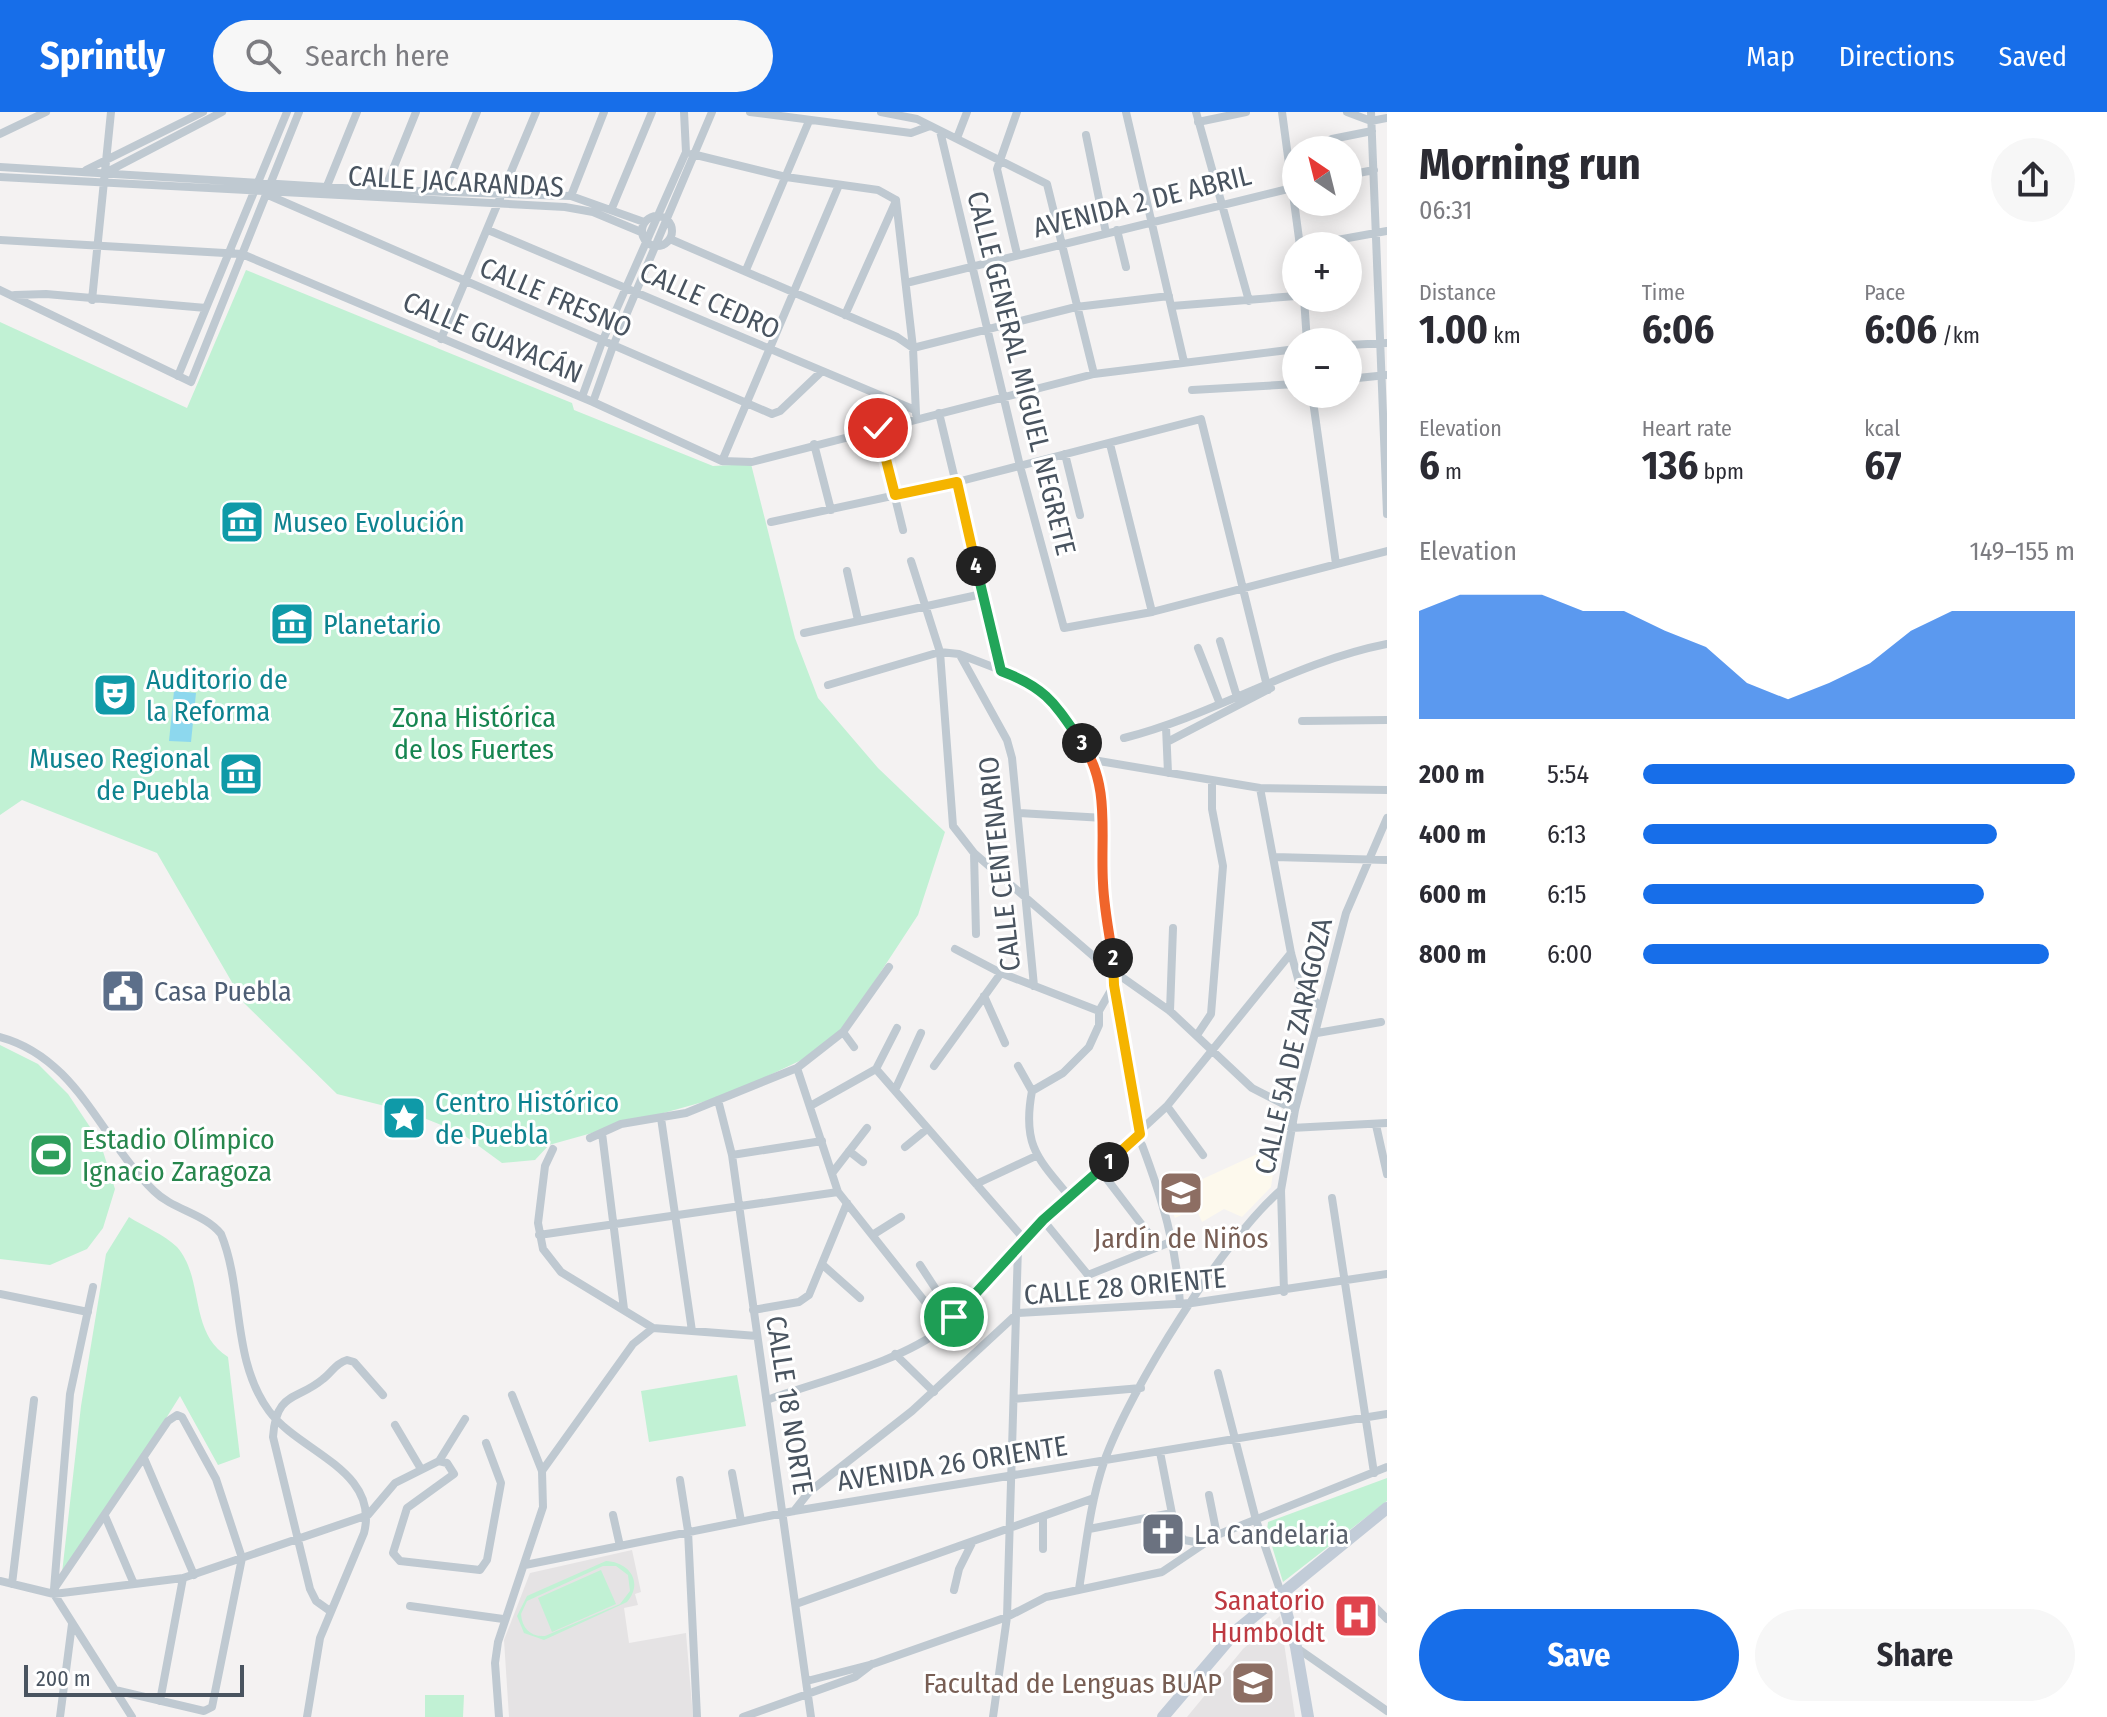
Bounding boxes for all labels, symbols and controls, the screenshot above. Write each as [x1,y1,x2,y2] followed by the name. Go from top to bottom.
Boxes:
[213,20,773,92] search box
[40,33,165,79] text: Sprintly
[241,34,285,78] icon: search
[305,38,450,74] text: Search here
[1746,40,1795,73] text: Map
[1839,40,1955,73] text: Directions
[1999,40,2067,73] text: Saved
[1282,136,1362,216] north arrow
[1282,136,1362,408] map controls
[1419,138,1641,191] text: Morning run
[1991,138,2075,222] button: share
[1030,158,1255,245] street label: AVENIDA 2 DE ABRIL
[347,159,565,204] street label: CALLE JACARANDAS
[960,188,1083,559] street label: CALLE GENERAL MIGUEL NEGRETE
[1419,195,1472,226] text: 06:31
[1282,232,1362,312] button: +
[475,251,637,344] street label: CALLE FRESNO
[635,255,785,346] street label: CALLE CEDRO
[1419,279,1496,306] text: Distance
[1642,279,1685,306] text: Time
[1864,279,1905,306] text: Pace
[398,285,588,390] street label: CALLE GUAYACÁN
[1419,306,1488,354] text: 1.00
[1642,306,1715,354] text: 6:06
[1864,306,1937,354] text: 6:06
[1488,322,1521,349] text: km
[1937,322,1980,349] text: /km
[1282,328,1362,408] button: −
[844,394,912,462] pin
[856,406,900,450] icon: check
[1419,415,1502,442] text: Elevation
[1642,415,1732,442] text: Heart rate
[1864,415,1900,442] text: kcal
[1419,442,1440,490] text: 6
[1642,442,1698,490] text: 136
[1864,442,1902,490] text: 67
[1440,458,1462,485] text: m
[1698,458,1744,485] text: bpm
[218,498,266,546] museum icon: Museo Evolución
[273,506,465,539] place label: Museo Evolución
[1419,536,1517,567] text: Elevation
[1970,536,2075,567] text: 149–155 m
[956,546,996,586] pin: 4
[970,552,982,579] text: 4
[268,600,316,648] museum icon: Planetario
[323,608,441,641] place label: Planetario
[146,663,288,728] place label: Auditorio de la Reforma
[91,671,139,719] theatre icon: Auditorio de la Reforma
[392,701,556,766] park label: Zona Histórica de los Fuertes
[1062,723,1102,763] pin: 3
[1077,729,1087,756] text: 3
[29,742,210,807] place label: Museo Regional de Puebla
[217,750,265,798] museum icon: Museo Regional de Puebla
[972,755,1027,973] street label: CALLE CENTENARIO
[1419,759,1485,790] text: 200 m
[1547,759,1589,790] text: 5:54
[1419,819,1486,850] text: 400 m
[1547,819,1586,850] text: 6:13
[1419,879,1486,910] text: 600 m
[1547,879,1586,910] text: 6:15
[1248,914,1339,1178] street label: CALLE 5A DE ZARAGOZA
[1093,938,1133,978] pin: 2
[1419,939,1486,970] text: 800 m
[1547,939,1593,970] text: 6:00
[1108,944,1118,971] text: 2
[99,967,147,1015] public building icon: Casa Puebla
[154,975,292,1008] place label: Casa Puebla
[435,1086,619,1151] place label: Centro Histórico de Puebla
[380,1094,428,1142] place icon: Centro Histórico de Puebla
[82,1123,275,1188] place label: Estadio Olímpico Ignacio Zaragoza
[27,1131,75,1179] sports icon: Estadio Olímpico Ignacio Zaragoza
[1089,1142,1129,1182] pin: 1
[1104,1148,1114,1175] text: 1
[1157,1169,1205,1217] school or university icon: Jardín de Niños
[1093,1222,1269,1255] place label: Jardín de Niños
[1023,1261,1228,1312] street label: CALLE 28 ORIENTE
[920,1283,988,1351] pin
[932,1295,976,1339] icon: arrive
[759,1313,820,1497] street label: CALLE 18 NORTE
[835,1429,1070,1498] street label: AVENIDA 26 ORIENTE
[1139,1510,1187,1558] church icon: La Candelaria
[1194,1518,1349,1551] place label: La Candelaria
[1211,1584,1326,1649] place label: Sanatorio Humboldt
[1332,1592,1380,1640] hospital icon: Sanatorio Humboldt
[1419,1609,1739,1701] button: Save
[1755,1609,2075,1701] button: Share
[1229,1659,1277,1707] school or university icon: Facultad de Lenguas BUAP
[24,1661,244,1697] scale bar
[36,1665,91,1692] text: 200 m
[923,1667,1222,1700] place label: Facultad de Lenguas BUAP

